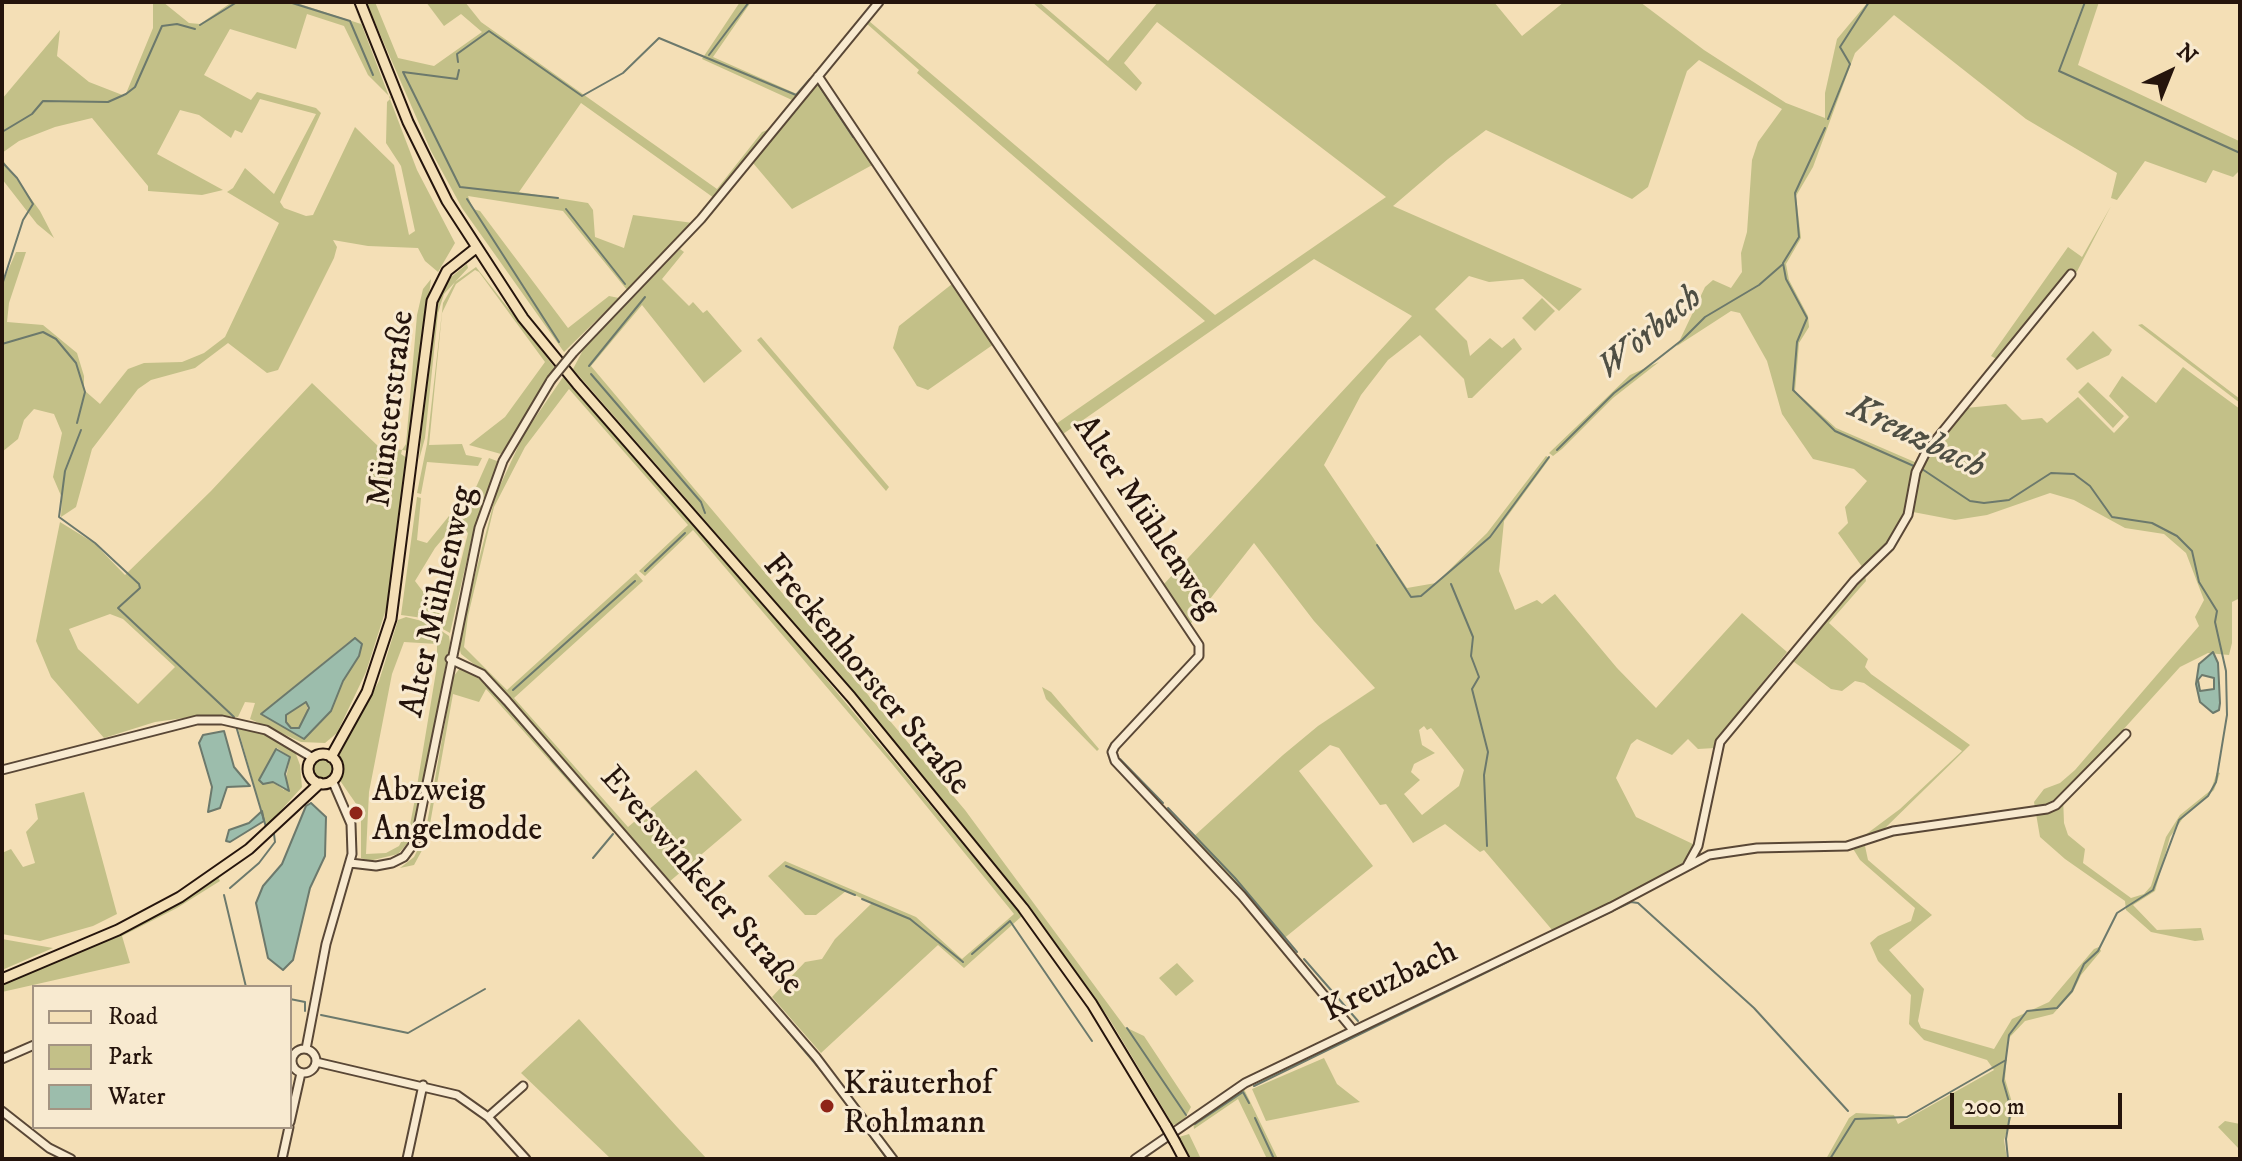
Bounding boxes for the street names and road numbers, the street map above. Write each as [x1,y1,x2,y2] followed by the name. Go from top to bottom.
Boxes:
[361,308,425,510] street label: Münsterstraße
[1062,409,1228,627] street label: Alter Mühlenweg
[394,483,486,721] street label: Alter Mühlenweg
[752,547,978,805] street label: Freckenhorster Straße
[590,759,810,1005] street label: Everswinkeler Straße
[1317,933,1465,1033] street label: Kreuzbach

